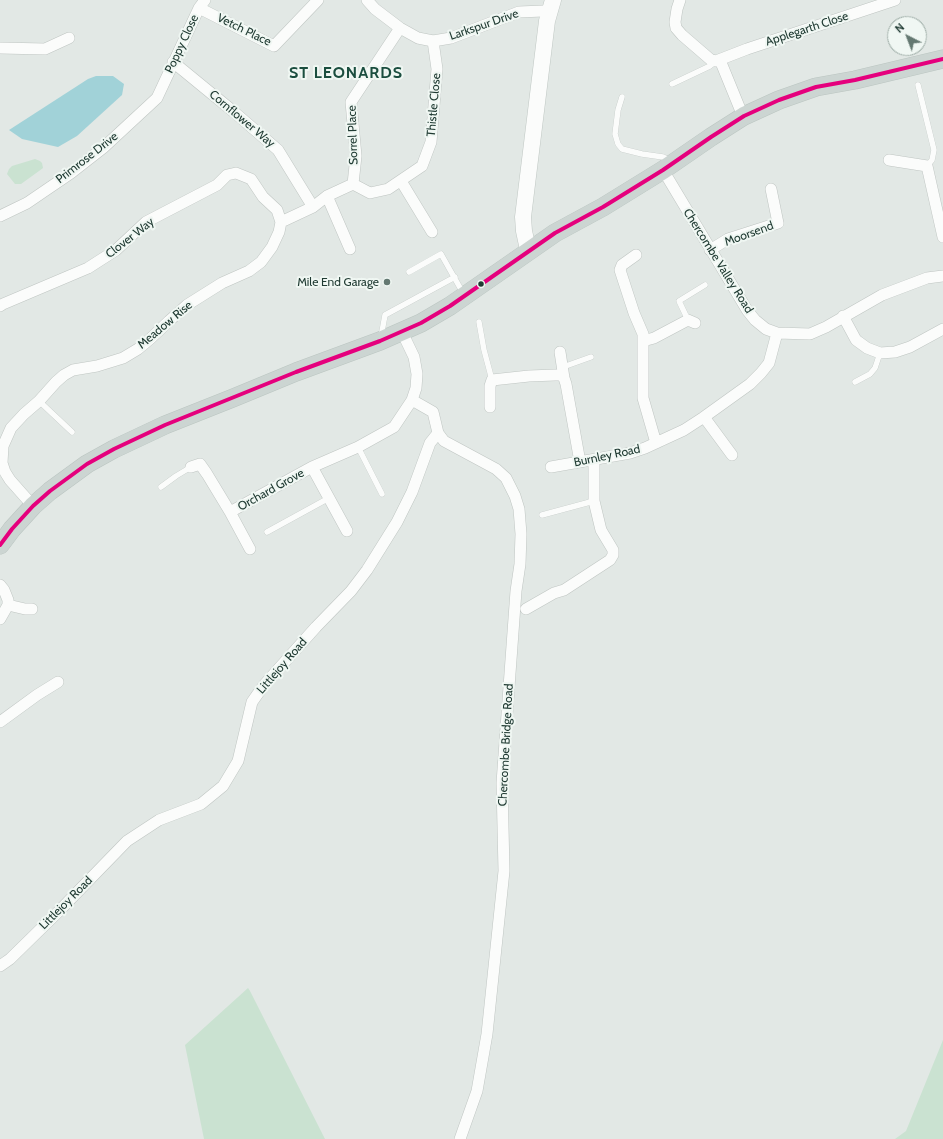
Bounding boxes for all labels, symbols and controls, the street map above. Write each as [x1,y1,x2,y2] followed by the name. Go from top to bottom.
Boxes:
[447,6,521,44] street label: Larkspur Drive
[764,9,850,49] street label: Applegarth Close
[215,11,273,49] street label: Vetch Place
[162,12,202,76] street label: Poppy Close
[887,16,927,56] north arrow
[892,20,907,36] text: N
[289,63,403,83] district label: ST LEONARDS
[424,73,444,137] street label: Thistle Close
[206,87,278,151] street label: Cornflower Way
[345,105,361,165] street label: Sorrel Place
[53,129,121,187] street label: Primrose Drive
[680,206,756,316] street label: Chercombe Valley Road
[103,215,157,261] street label: Clover Way
[723,219,775,249] street label: Moorsend
[297,275,379,289] place label: Mile End Garage
[382,277,392,287] marker: Mile End Garage
[476,279,486,289] unlabelled marker
[135,298,195,352] street label: Meadow Rise
[572,442,642,470] street label: Burnley Road
[235,466,307,514] street label: Orchard Grove
[254,635,310,697] street label: Littlejoy Road
[496,683,516,807] street label: Chercombe Bridge Road
[36,873,96,933] street label: Littlejoy Road

